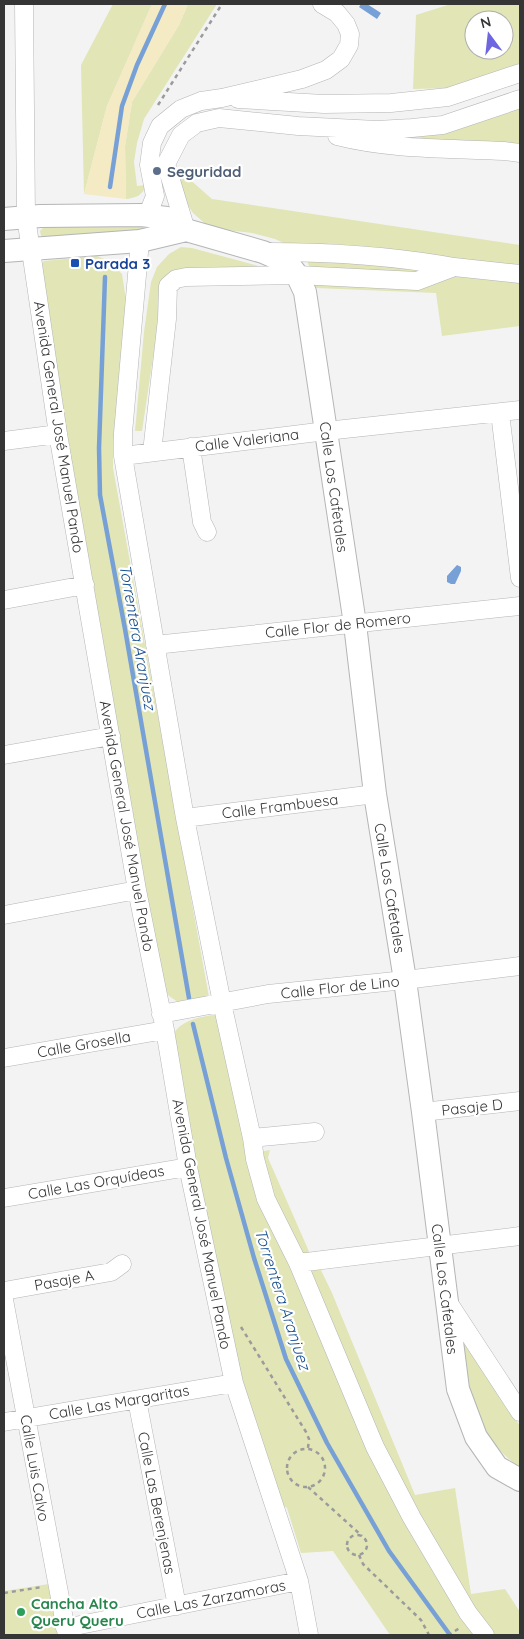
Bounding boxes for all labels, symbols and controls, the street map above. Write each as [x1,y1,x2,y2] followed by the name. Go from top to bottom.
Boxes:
[464,10,514,60] north arrow
[478,12,493,32] text: N
[167,162,241,181] place label: Seguridad
[151,165,163,177] marker: Seguridad
[85,254,150,273] place label: Parada 3
[69,257,81,269] marker: Parada 3
[30,300,88,554] street label: Avenida General José Manuel Pando
[315,421,353,553] street label: Calle Los Cafetales
[194,424,300,456] street label: Calle Valeriana
[115,563,161,713] water label: Torrentera Aranjuez
[264,608,412,642] street label: Calle Flor de Romero
[96,699,158,953] street label: Avenida General José Manuel Pando
[221,789,339,823] street label: Calle Frambuesa
[370,822,410,954] street label: Calle Los Cafetales
[280,971,400,1003] street label: Calle Flor de Lino
[36,1026,132,1062] street label: Calle Grosella
[440,1094,504,1120] street label: Pasaje D
[168,1097,236,1351] street label: Avenida General José Manuel Pando
[26,1161,166,1203] street label: Calle Las Orquídeas
[428,1223,462,1355] street label: Calle Los Cafetales
[251,1226,316,1373] water label: Torrentera Aranjuez
[33,1265,96,1295] street label: Pasaje A
[47,1380,191,1424] street label: Calle Las Margaritas
[16,1413,54,1523] street label: Calle Luis Calvo
[134,1430,180,1576] street label: Calle Las Berenjenas
[135,1575,287,1623] street label: Calle Las Zarzamoras
[31,1594,124,1630] place label: Cancha Alto Queru Queru
[15,1606,27,1618] marker: Cancha Alto Queru Queru

